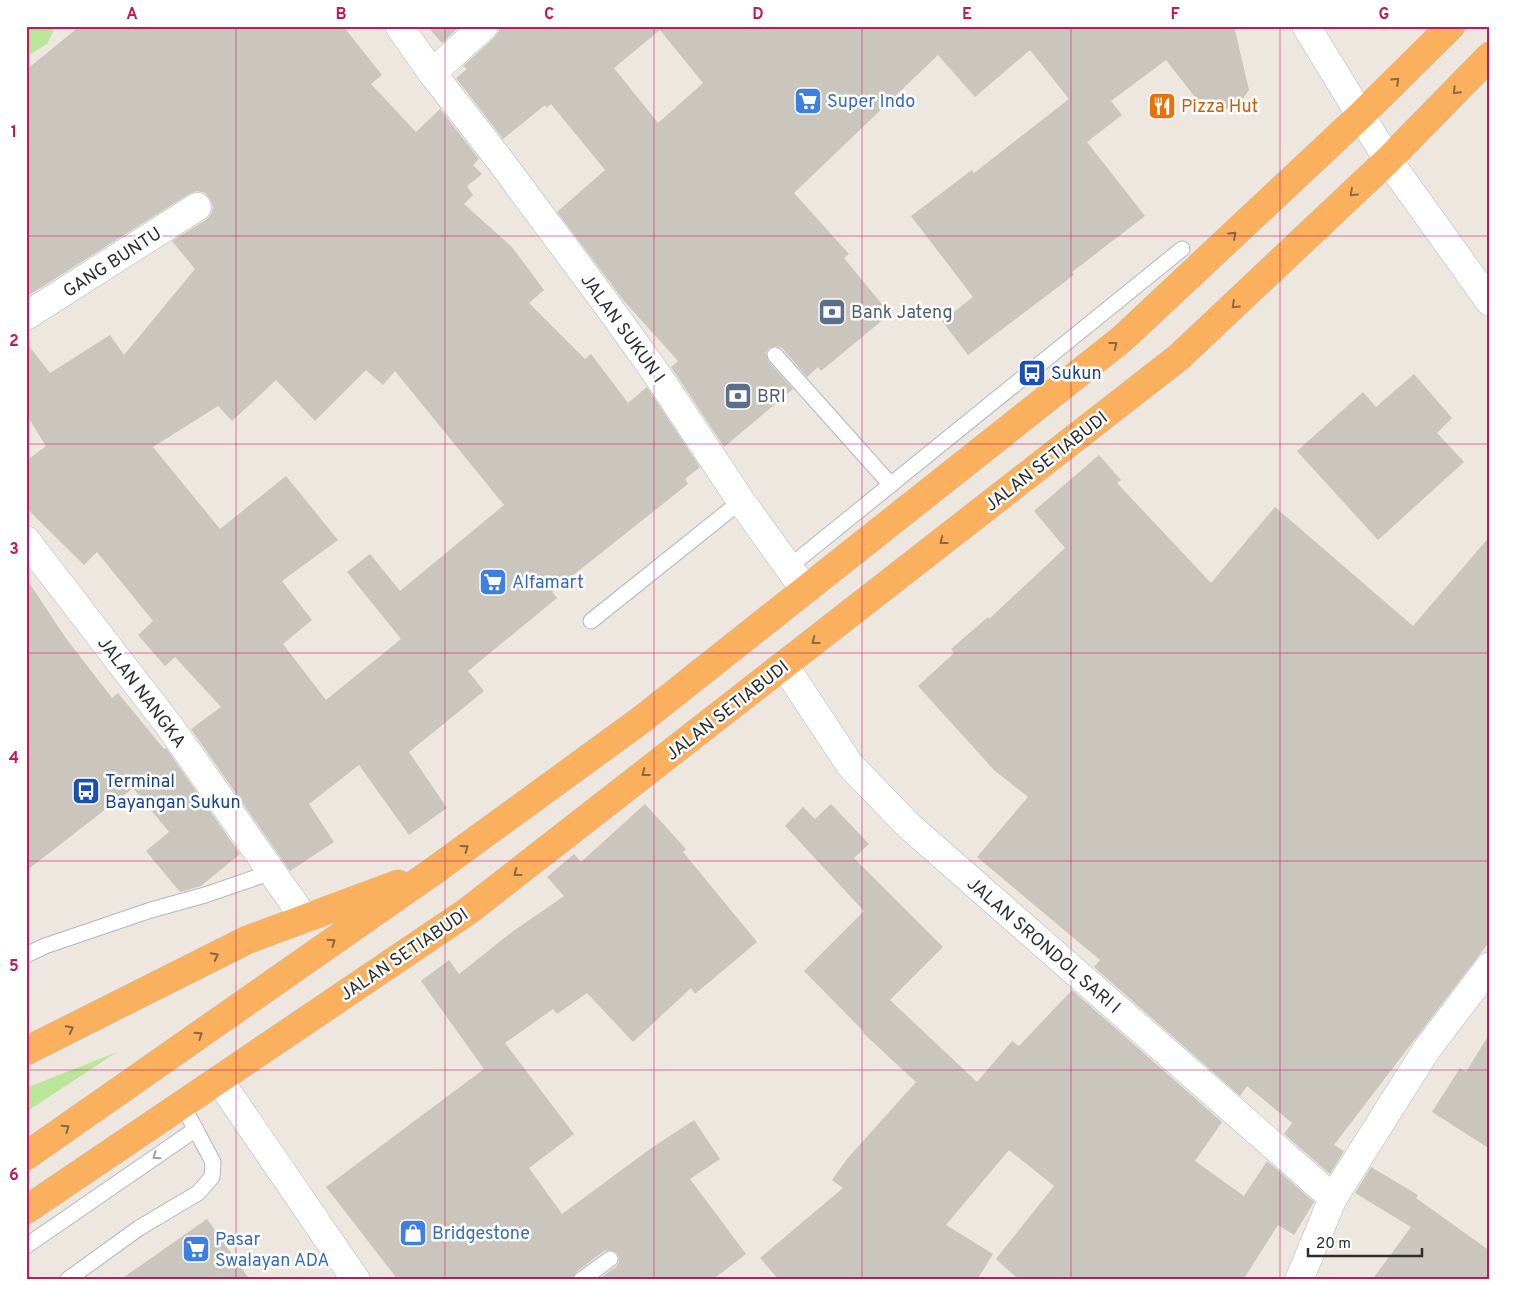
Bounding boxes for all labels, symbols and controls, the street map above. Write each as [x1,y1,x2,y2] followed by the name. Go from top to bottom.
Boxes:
[126,5,138,25] text: A
[335,5,347,25] text: B
[544,5,554,25] text: C
[752,5,764,25] text: D
[962,5,972,25] text: E
[1170,5,1180,25] text: F
[1379,5,1389,25] text: G
[1390,78,1399,87] one-way arrow
[1452,85,1461,94] one-way arrow
[793,86,823,116] supermarket icon: Super Indo
[827,91,915,114] place label: Super Indo
[1147,91,1177,121] restaurant icon: Pizza Hut
[1181,96,1258,119] place label: Pizza Hut
[11,123,17,143] text: 1
[1349,187,1358,196] one-way arrow
[59,223,166,304] street label: GANG BUNTU
[1228,232,1237,241] one-way arrow
[574,270,669,388] street label: JALAN SUKUN I
[817,297,847,327] bank icon: Bank Jateng
[1231,299,1240,308] one-way arrow
[851,302,953,325] place label: Bank Jateng
[9,332,19,352] text: 2
[1108,342,1118,351] one-way arrow
[1017,358,1047,388] bus stop icon: Sukun
[1051,363,1102,386] place label: Sukun
[723,381,753,411] bank icon: BRI
[757,386,786,409] place label: BRI
[981,407,1113,517] street label: JALAN SETIABUDI
[940,536,949,544] one-way arrow
[9,540,19,560] text: 3
[478,567,508,597] supermarket icon: Alfamart
[512,572,584,595] place label: Alfamart
[91,633,190,753] street label: JALAN NANGKA
[811,635,821,644] one-way arrow
[662,656,794,766] street label: JALAN SETIABUDI
[9,749,19,769] text: 4
[641,767,651,776] one-way arrow
[105,771,241,815] place label: Terminal Bayangan Sukun
[71,776,101,806] bus stop icon: Terminal Bayangan Sukun
[459,845,469,854] one-way arrow
[513,867,523,876] one-way arrow
[961,873,1125,1019] street label: JALAN SRONDOL SARI I
[336,904,474,1007] street label: JALAN SETIABUDI
[327,939,336,948] one-way arrow
[210,952,219,962] one-way arrow
[9,957,19,977] text: 5
[65,1025,74,1035] one-way arrow
[193,1032,203,1041] one-way arrow
[60,1125,70,1134] one-way arrow
[152,1150,161,1159] one-way arrow
[9,1166,19,1186] text: 6
[398,1218,428,1248] shop icon: Bridgestone
[432,1223,530,1246] place label: Bridgestone
[1308,1226,1422,1258] scale bar
[215,1229,330,1273] place label: Pasar Swalayan ADA
[181,1234,211,1264] supermarket icon: Pasar Swalayan ADA
[1316,1235,1351,1254] text: 20 m

